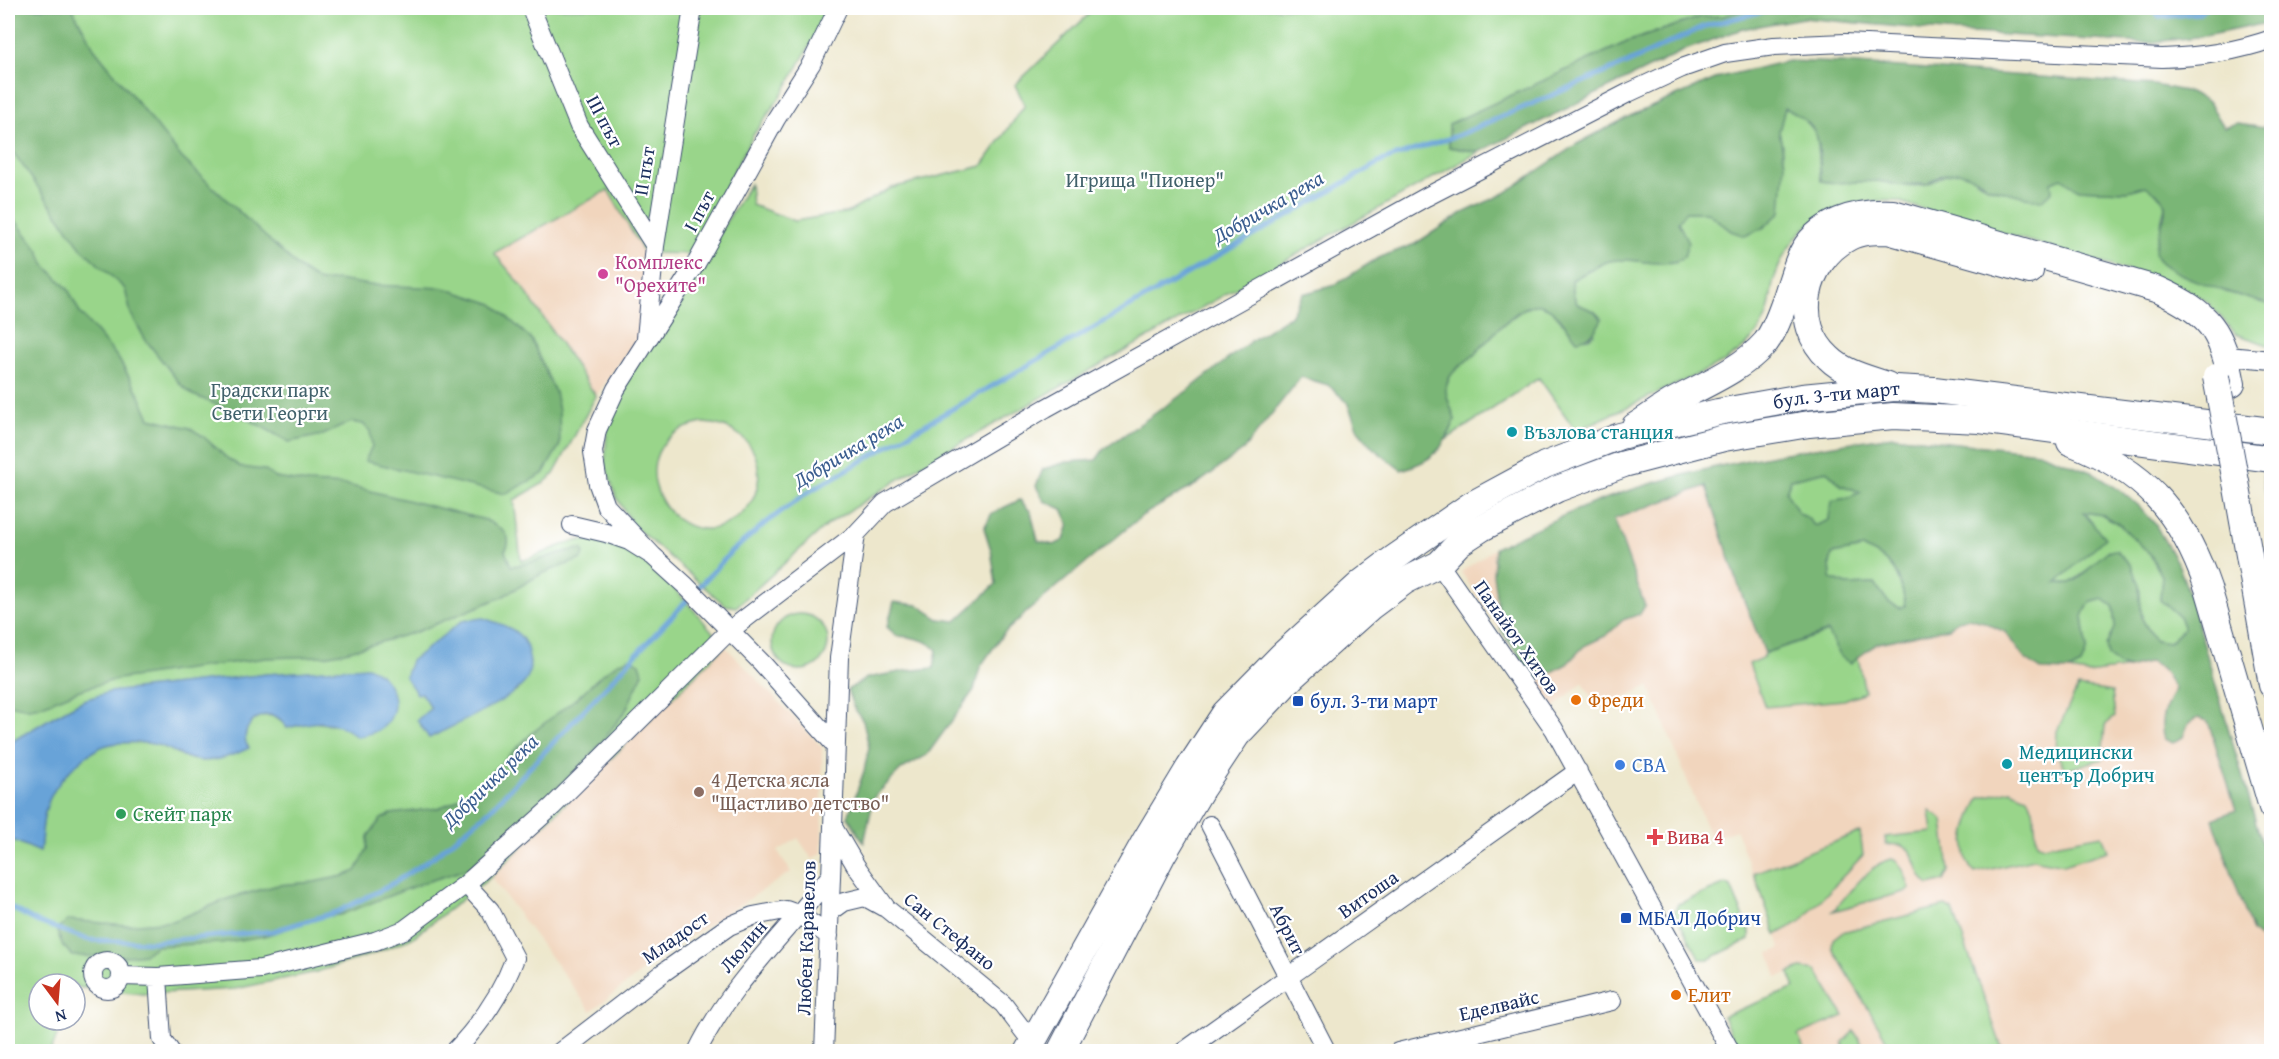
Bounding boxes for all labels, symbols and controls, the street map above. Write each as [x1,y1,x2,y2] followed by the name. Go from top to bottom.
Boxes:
[580,89,631,152] street label: ІІІ път
[625,144,662,198] street label: ІІ път
[1205,162,1329,251] water label: Добричка река
[1066,165,1224,194] park label: Игрища "Пионер"
[676,185,722,237] street label: І път
[615,247,706,299] place label: Комплекс "Орехите"
[596,267,610,281] marker: Комплекс "Орехите"
[1771,373,1901,416] street label: бул. 3-ти март
[211,375,330,427] park label: Градски парк Свети Георги
[786,405,909,496] water label: Добричка река
[1524,417,1674,446] place label: Възлова станция
[1505,425,1519,439] marker: Възлова станция
[1467,574,1568,700] street label: Панайот Хитов
[1588,685,1644,714] place label: Фреди
[1310,686,1438,715] place label: бул. 3-ти март
[1569,693,1583,707] marker: Фреди
[1291,694,1305,708] marker: бул. 3-ти март
[434,726,545,836] water label: Добричка река
[2019,737,2155,789] place label: Медицински център Добрич
[1632,750,1666,779] place label: CBA
[2000,757,2014,771] marker: Медицински център Добрич
[1613,758,1627,772] marker: CBA
[711,765,889,817] place label: 4 Детска ясла "Щастливо детство"
[692,785,706,799] marker: 4 Детска ясла "Щастливо детство"
[133,799,232,828] place label: Скейт парк
[114,807,128,821] marker: Скейт парк
[1667,822,1724,851] place label: Вива 4
[1648,830,1662,844] marker: Вива 4
[788,860,823,1016] street label: Любен Каравелов
[1332,862,1404,925] street label: Витоша
[898,884,1003,977] street label: Сан Стефано
[1263,898,1314,960] street label: Абрит
[635,903,714,970] street label: Младост
[1638,903,1761,932] place label: МБАЛ Добрич
[1619,911,1633,925] marker: МБАЛ Добрич
[712,912,774,979] street label: Люлин
[27,972,87,1032] north arrow
[1688,980,1731,1009] place label: Елит
[1456,981,1542,1028] street label: Еделвайс
[1669,988,1683,1002] marker: Елит
[52,1003,70,1030] text: N

